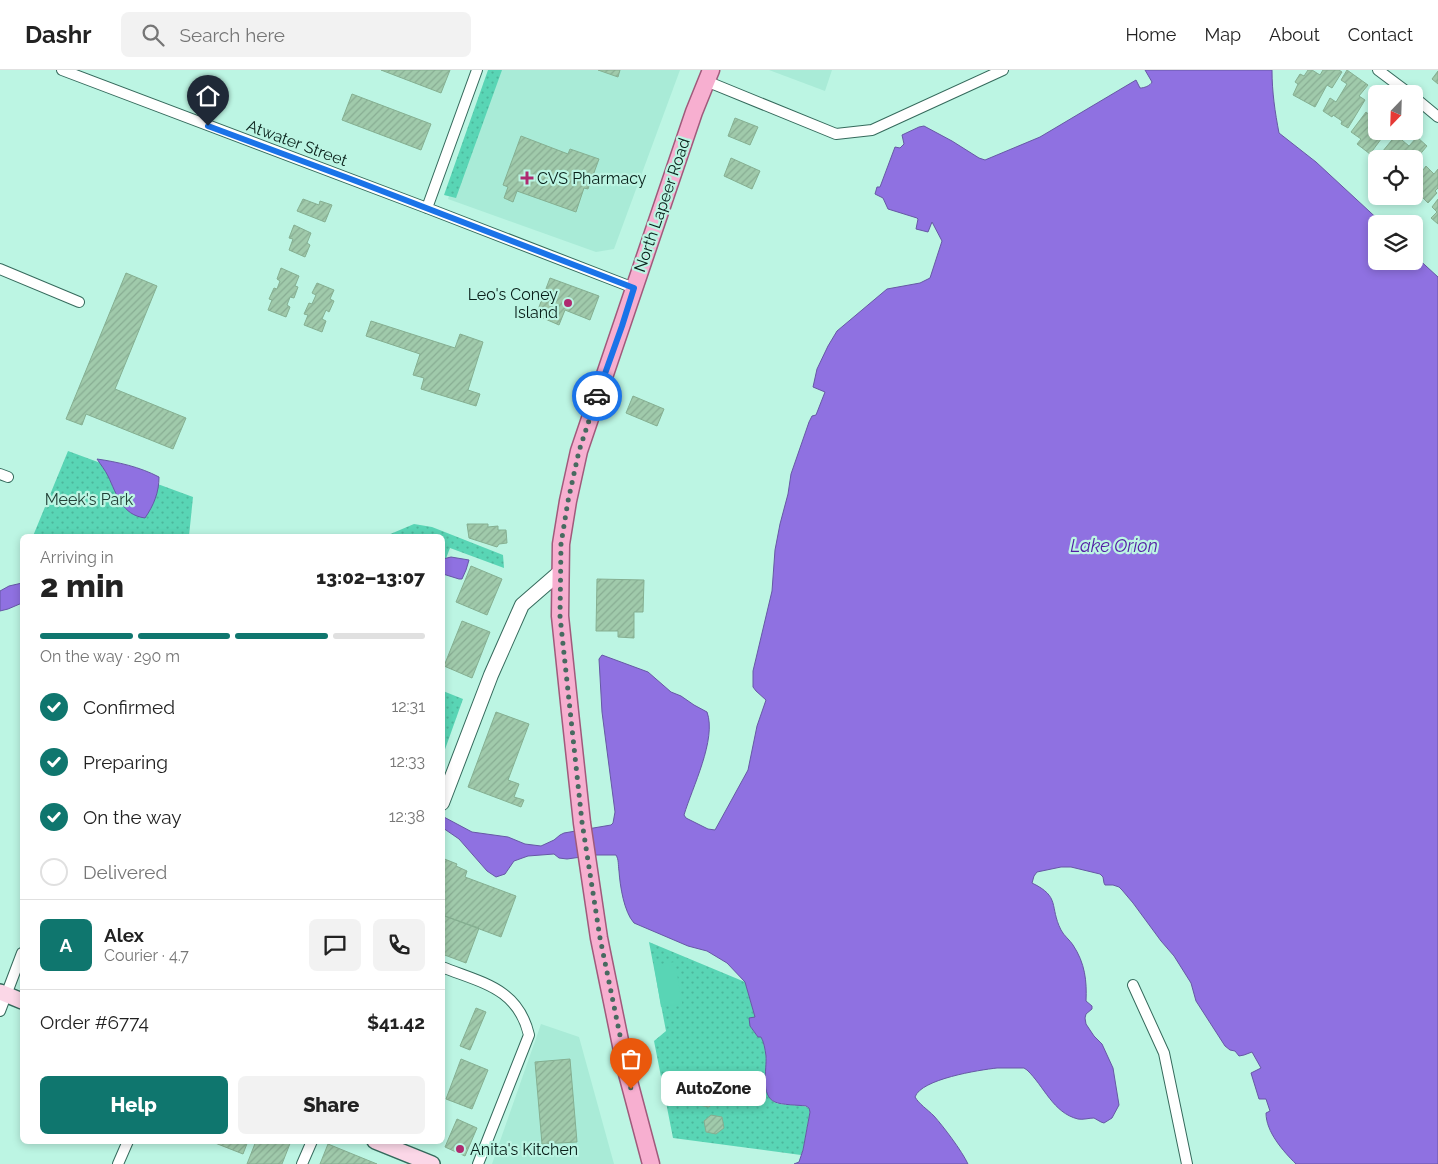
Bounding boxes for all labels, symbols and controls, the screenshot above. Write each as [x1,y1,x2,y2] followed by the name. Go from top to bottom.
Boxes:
[121,12,471,57] search box
[25,20,91,49] text: Dashr
[139,21,167,49] icon: search
[179,24,285,46] text: Search here
[1125,24,1176,45] text: Home
[1204,24,1241,45] text: Map
[1269,24,1320,45] text: About
[1348,24,1413,45] text: Contact
[187,75,229,126] pin
[194,82,222,110] icon: home
[1368,85,1422,140] north arrow
[1368,85,1423,270] map controls
[244,116,350,170] street label: Atwater Street
[630,135,694,275] street label: North Lapeer Road
[1368,150,1423,205] button: locate
[537,169,647,188] place label: CVS Pharmacy
[521,172,533,184] marker: CVS Pharmacy
[1368,215,1423,270] button: layers
[468,285,558,322] place label: Leo's Coney Island
[562,297,574,309] marker: Leo's Coney Island
[572,371,622,421] courier
[583,382,611,410] icon: car
[45,490,134,509] park label: Meek's Park
[1070,535,1158,556] water label: Lake Orion
[40,548,114,567] text: Arriving in
[316,566,425,588] text: 13:02–13:07
[40,567,124,604] text: 2 min
[40,647,180,666] text: On the way · 290 m
[40,693,68,721] icon: check
[83,696,175,718] text: Confirmed
[391,697,425,716] text: 12:31
[40,748,68,776] icon: check
[83,751,168,773] text: Preparing
[390,752,425,771] text: 12:33
[40,803,68,831] icon: check
[83,806,182,828] text: On the way
[389,807,425,826] text: 12:38
[83,861,167,883] text: Delivered
[309,919,361,971] button: chat
[373,919,425,971] button: phone
[104,924,144,946] text: Alex
[60,934,72,956] text: A
[104,946,189,965] text: Courier · 4.7
[40,1011,149,1033] text: Order #6774
[367,1011,425,1033] text: $41.42
[610,1038,652,1089] pin
[617,1045,645,1073] icon: bag
[661,1072,766,1106] callout: AutoZone
[40,1076,228,1134] button: Help
[238,1076,425,1134] button: Share
[676,1079,751,1098] text: AutoZone
[470,1140,578,1159] place label: Anita's Kitchen
[454,1143,466,1155] marker: Anita's Kitchen

